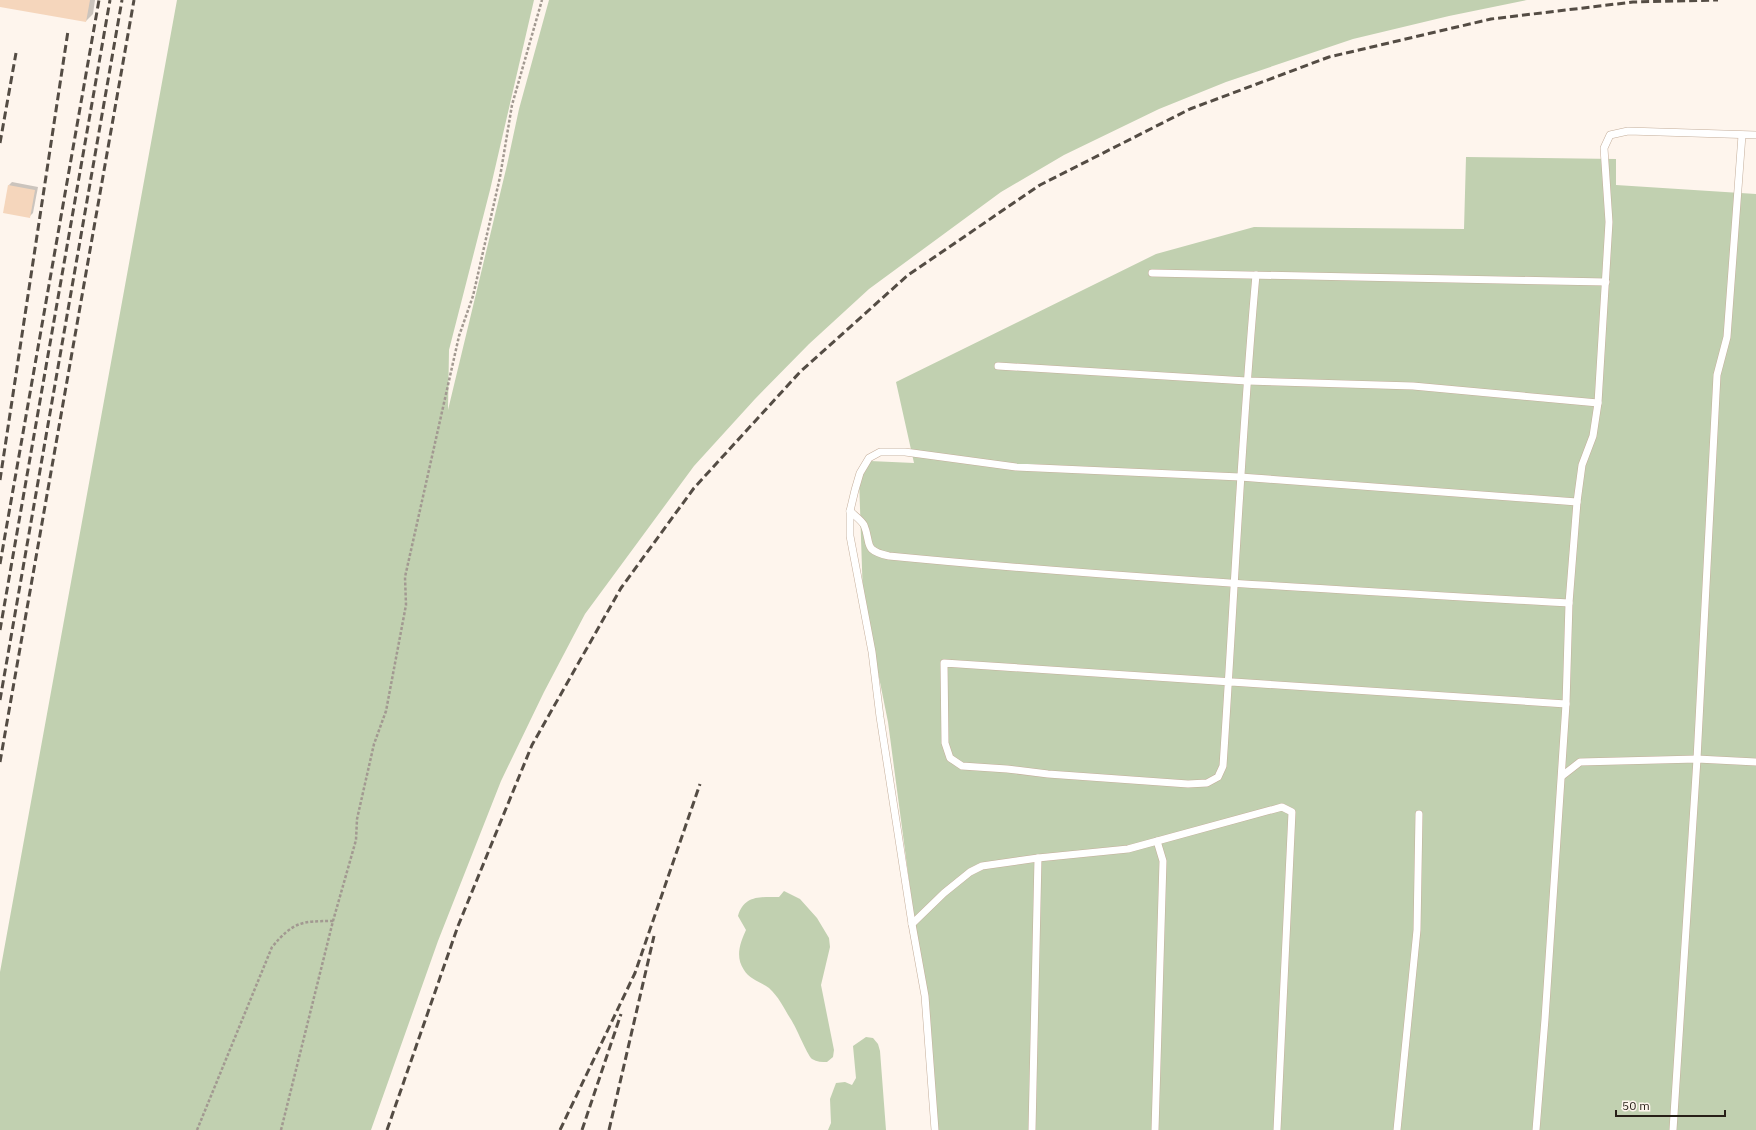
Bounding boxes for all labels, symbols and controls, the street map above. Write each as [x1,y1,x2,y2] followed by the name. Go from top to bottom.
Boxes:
[1616,1092,1725,1118] scale bar
[1622,1098,1650,1113] text: 50 m

